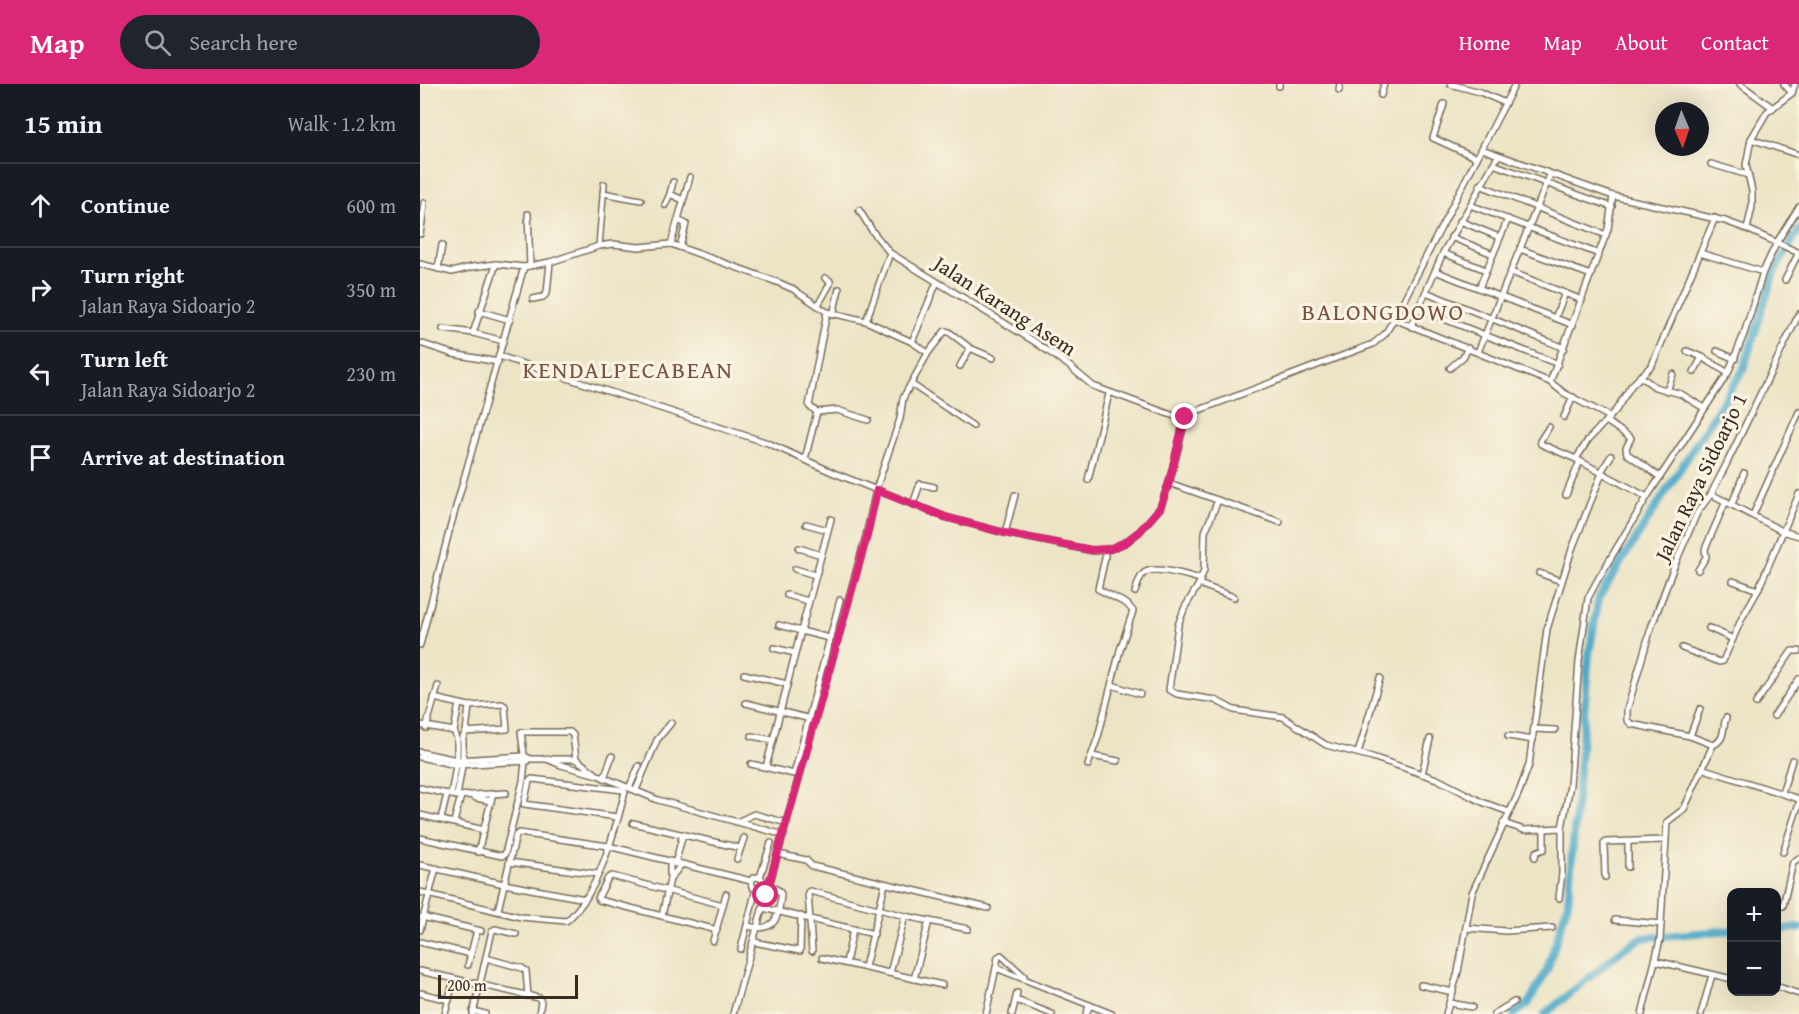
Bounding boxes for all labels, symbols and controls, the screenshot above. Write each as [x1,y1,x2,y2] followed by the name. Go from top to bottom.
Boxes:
[120,15,540,69] search box
[30,22,84,63] text: Map
[141,26,174,59] icon: search
[189,26,298,58] text: Search here
[1459,27,1510,58] text: Home
[1543,27,1582,58] text: Map
[1615,27,1668,58] text: About
[1701,27,1769,58] text: Contact
[1655,102,1709,156] north arrow
[24,104,102,143] text: 15 min
[287,109,396,138] text: Walk · 1.2 km
[24,189,57,222] icon: ahead
[81,189,170,221] text: Continue
[346,191,396,220] text: 600 m
[925,246,1083,363] street label: Jalan Karang Asem
[81,259,184,291] text: Turn right
[24,273,57,306] icon: right
[346,275,396,304] text: 350 m
[81,291,256,320] text: Jalan Raya Sidoarjo 2
[1302,294,1464,329] district label: BALONGDOWO
[81,343,168,375] text: Turn left
[522,352,734,387] district label: KENDALPECABEAN
[24,357,57,390] icon: left
[346,359,396,388] text: 230 m
[81,375,256,404] text: Jalan Raya Sidoarjo 2
[1645,388,1755,569] street label: Jalan Raya Sidoarjo 1
[1171,403,1197,429] route end
[24,441,57,474] icon: arrive
[81,441,285,473] text: Arrive at destination
[752,881,778,907] route start
[1727,888,1781,996] map controls
[1727,888,1781,942] button: +
[1727,942,1781,996] button: −
[438,972,578,1000] scale bar
[447,973,487,997] text: 200 m

